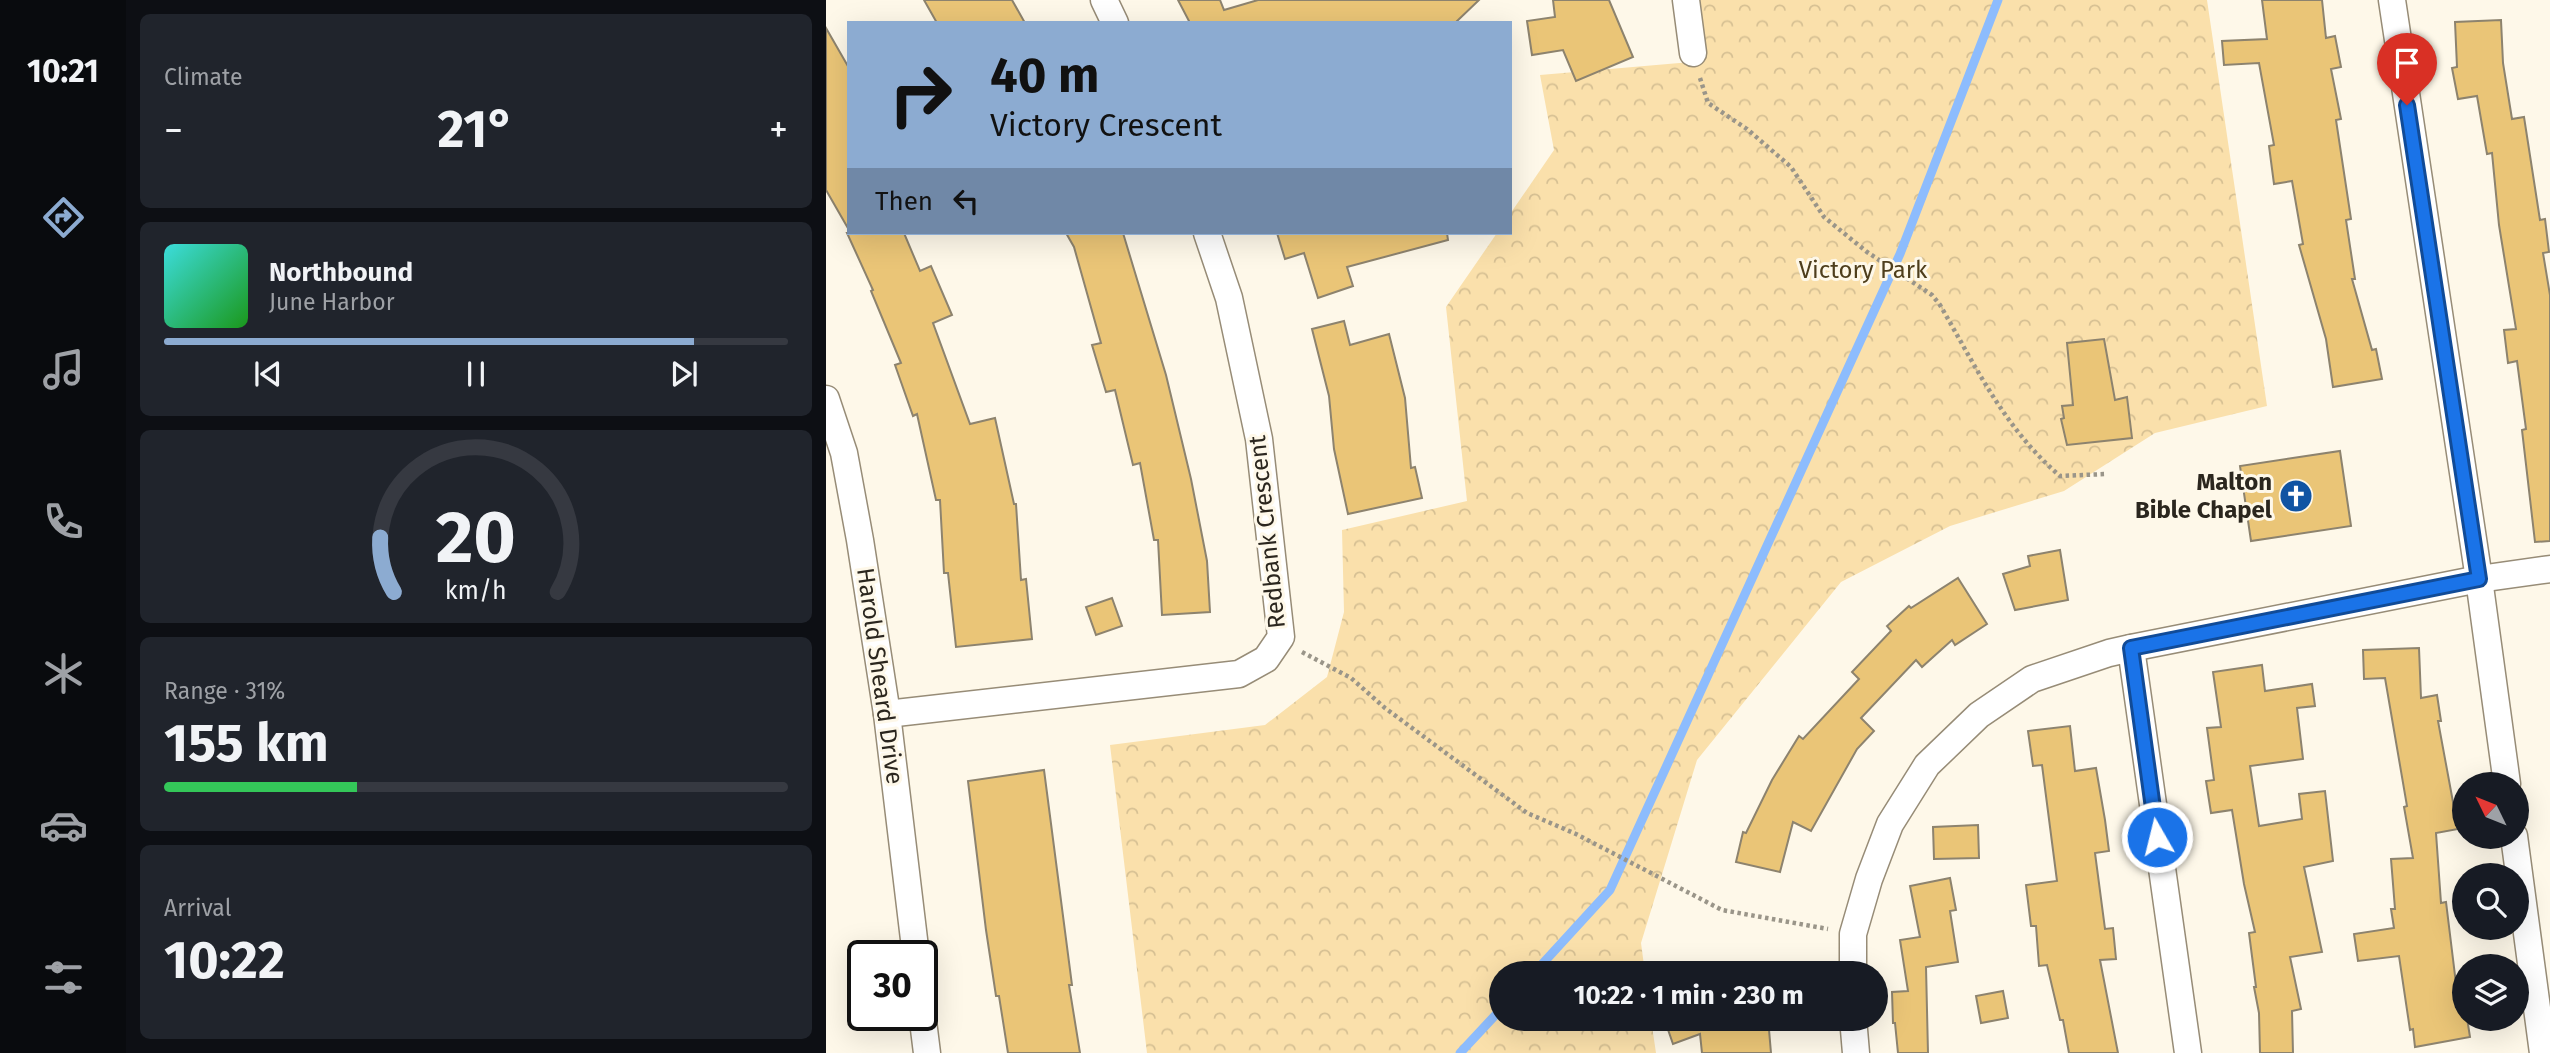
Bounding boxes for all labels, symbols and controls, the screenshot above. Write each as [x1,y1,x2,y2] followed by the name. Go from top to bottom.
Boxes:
[2377,33,2437,105] pin
[2388,44,2426,82] icon: arrive
[990,46,1099,105] text: 40 m
[875,49,966,140] icon: right
[27,52,99,90] text: 10:21
[164,63,243,91] text: Climate
[438,98,515,161] text: 21°
[990,106,1222,144] text: Victory Crescent
[164,107,183,153] text: −
[769,107,788,153] text: +
[947,182,985,220] icon: left
[875,186,933,217] text: Then
[39,193,88,242] icon: directions
[1799,256,1928,284] park label: Victory Park
[269,257,413,288] text: Northbound
[269,288,395,316] text: June Harbor
[39,345,88,394] icon: music
[249,355,287,393] icon: previous
[457,355,495,393] icon: pause
[665,355,703,393] icon: next
[1243,434,1291,630] street label: Redbank Crescent
[2135,468,2273,524] place label: Malton Bible Chapel
[2277,477,2315,515] church icon: Malton Bible Chapel
[436,495,516,582] text: 20
[39,497,88,546] icon: phone
[851,566,909,786] street label: Harold Sheard Drive
[445,576,507,606] text: km/h
[39,649,88,698] icon: climate
[164,677,285,705] text: Range · 31%
[164,712,329,775] text: 155 km
[2452,772,2529,849] north arrow
[2452,772,2529,1031] map controls
[2120,800,2194,874] position arrow
[39,801,88,850] icon: car
[2452,863,2529,940] button: search
[164,894,231,922] text: Arrival
[164,929,285,992] text: 10:22
[847,940,938,1031] speed limit sign: 30
[39,953,88,1002] icon: filters
[2452,954,2529,1031] button: layers
[1573,980,1804,1011] text: 10:22 · 1 min · 230 m

